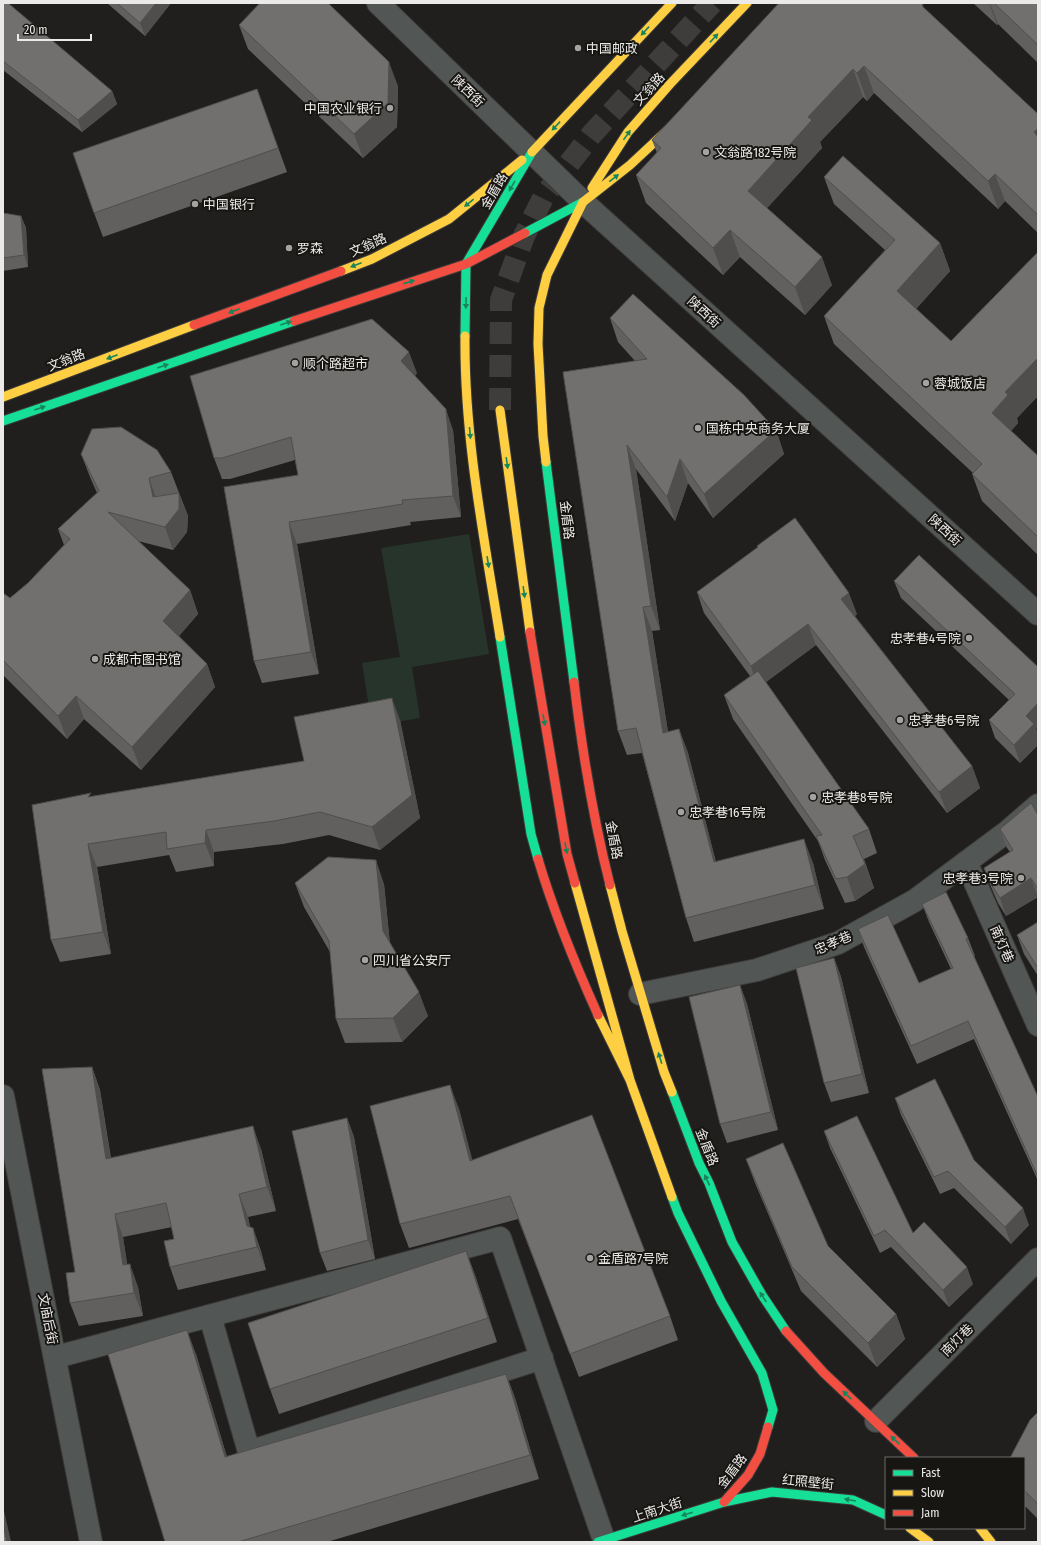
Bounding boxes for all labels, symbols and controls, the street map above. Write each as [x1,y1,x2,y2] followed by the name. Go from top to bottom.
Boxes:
[18,16,91,42] scale bar
[24,23,48,37] text: 20 m
[641,27,650,36] one-way arrow
[709,33,719,43] one-way arrow
[586,41,638,56] place label: 中国邮政
[573,43,583,53] marker: 中国邮政
[630,69,668,109] street label: 文翁路
[449,72,487,110] street label: 陕西街
[304,101,382,116] place label: 中国农业银行
[385,103,395,113] marker: 中国农业银行
[551,121,561,131] one-way arrow
[623,129,631,140] one-way arrow
[714,145,796,160] place label: 文翁路182号院
[701,147,711,157] marker: 文翁路182号院
[478,170,510,212] street label: 金盾路
[608,174,619,183] one-way arrow
[509,180,516,192] one-way arrow
[203,197,255,212] place label: 中国银行
[463,198,474,207] one-way arrow
[190,199,200,209] marker: 中国银行
[347,230,389,260] street label: 文翁路
[297,241,323,256] place label: 罗森
[284,243,294,253] marker: 罗森
[349,263,361,269] one-way arrow
[403,279,415,285] one-way arrow
[684,293,724,331] street label: 陕西街
[463,297,469,310] one-way arrow
[227,308,239,314] one-way arrow
[280,320,292,326] one-way arrow
[45,346,87,374] street label: 文翁路
[106,354,118,360] one-way arrow
[303,356,368,371] place label: 顺个路超市
[290,358,300,368] marker: 顺个路超市
[157,362,169,368] one-way arrow
[934,376,986,391] place label: 蓉城饭店
[921,378,931,388] marker: 蓉城饭店
[34,405,46,411] one-way arrow
[706,421,810,436] place label: 国栋中央商务大厦
[693,423,703,433] marker: 国栋中央商务大厦
[467,427,473,439] one-way arrow
[504,457,510,469] one-way arrow
[557,500,577,540] street label: 金盾路
[925,511,965,549] street label: 陕西街
[485,556,491,568] one-way arrow
[521,586,527,598] one-way arrow
[890,631,961,646] place label: 忠孝巷4号院
[964,633,974,643] marker: 忠孝巷4号院
[103,652,181,667] place label: 成都市图书馆
[90,654,100,664] marker: 成都市图书馆
[908,713,979,728] place label: 忠孝巷6号院
[541,714,547,726] one-way arrow
[895,715,905,725] marker: 忠孝巷6号院
[821,790,893,805] place label: 忠孝巷8号院
[808,792,818,802] marker: 忠孝巷8号院
[689,805,766,820] place label: 忠孝巷16号院
[676,807,686,817] marker: 忠孝巷16号院
[603,819,625,861] street label: 金盾路
[563,842,569,855] one-way arrow
[942,871,1013,886] place label: 忠孝巷3号院
[1016,873,1026,883] marker: 忠孝巷3号院
[987,923,1017,965] street label: 南灯巷
[812,928,854,958] street label: 忠孝巷
[373,953,451,968] place label: 四川省公安厅
[360,955,370,965] marker: 四川省公安厅
[657,1052,663,1064] one-way arrow
[693,1126,721,1168] street label: 金盾路
[704,1174,710,1185] one-way arrow
[598,1251,668,1266] place label: 金盾路7号院
[585,1253,595,1263] marker: 金盾路7号院
[759,1291,767,1302] one-way arrow
[36,1292,60,1346] street label: 文庙后街
[938,1321,976,1359] street label: 南灯巷
[842,1390,852,1400] one-way arrow
[890,1435,900,1445] one-way arrow
[714,1451,750,1491] street label: 金盾路
[885,1457,1025,1529] legend
[921,1466,940,1480] text: Fast
[781,1472,835,1492] street label: 红照壁街
[921,1486,944,1500] text: Slow
[630,1495,684,1525] street label: 上南大街
[844,1497,856,1503] one-way arrow
[921,1506,939,1520] text: Jam
[681,1511,693,1517] one-way arrow

